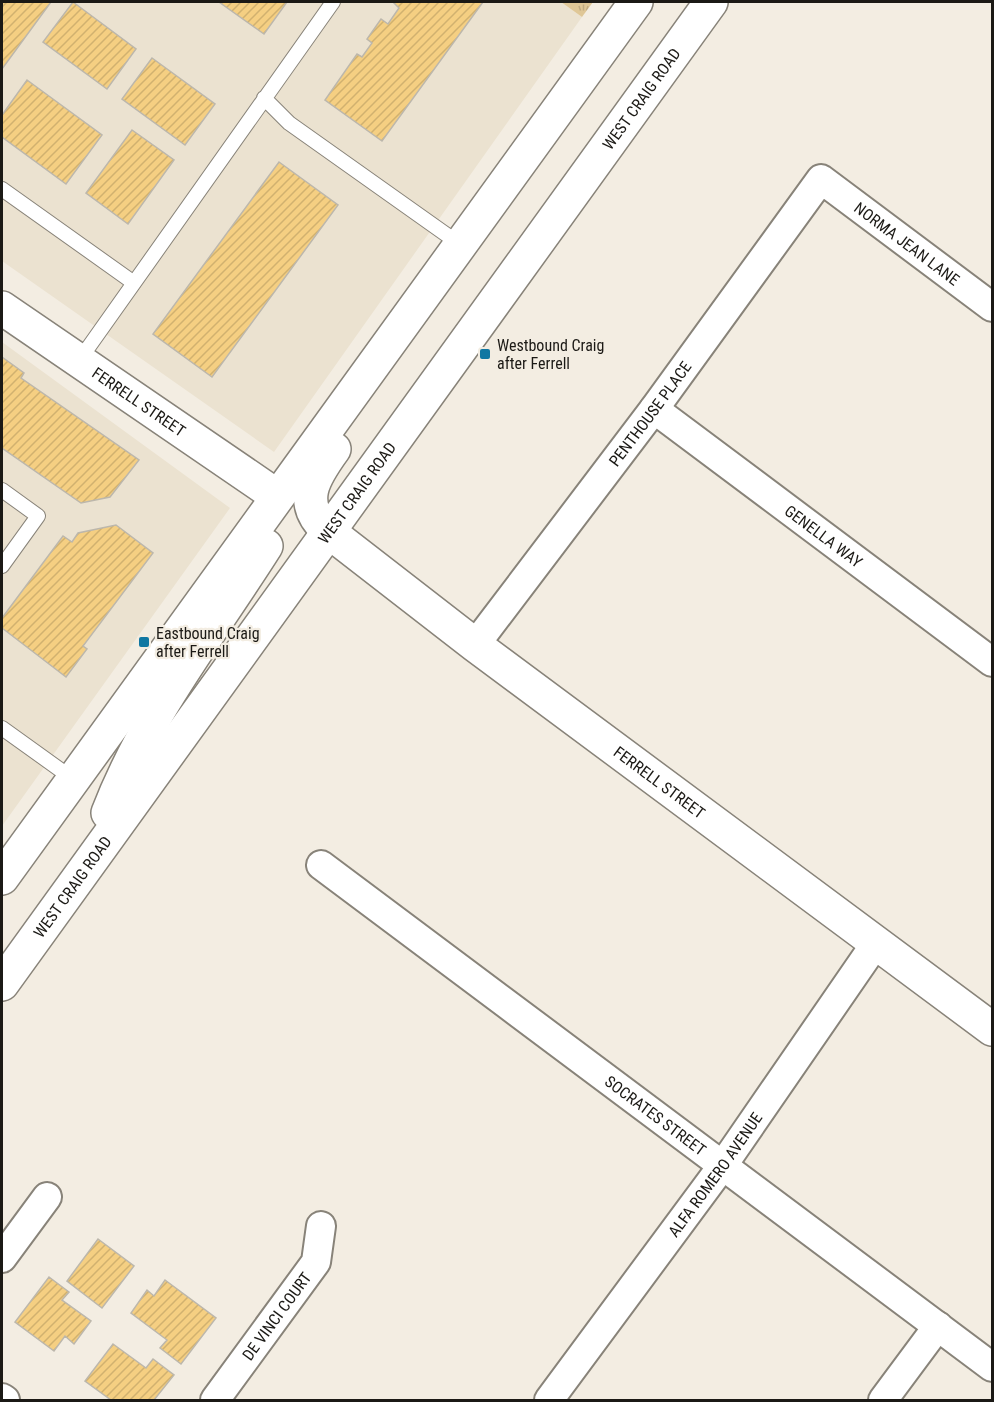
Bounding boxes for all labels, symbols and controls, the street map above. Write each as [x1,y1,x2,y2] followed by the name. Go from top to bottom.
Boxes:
[599,45,685,153] street label: WEST CRAIG ROAD
[850,198,963,289] street label: NORMA JEAN LANE
[497,336,604,373] place label: Westbound Craig after Ferrell
[478,347,492,361] marker: Westbound Craig after Ferrell
[605,358,696,470] street label: PENTHOUSE PLACE
[88,363,189,441] street label: FERRELL STREET
[314,439,400,547] street label: WEST CRAIG ROAD
[781,501,867,572] street label: GENELLA WAY
[156,624,260,661] place label: Eastbound Craig after Ferrell
[137,635,151,649] marker: Eastbound Craig after Ferrell
[610,742,709,823] street label: FERRELL STREET
[30,833,116,941] street label: WEST CRAIG ROAD
[601,1072,710,1160] street label: SOCRATES STREET
[664,1109,766,1241] street label: ALFA ROMERO AVENUE
[238,1269,315,1364] street label: DE VINCI COURT

